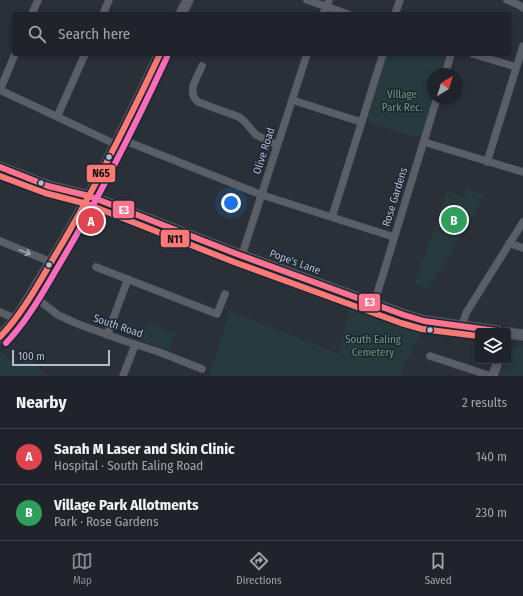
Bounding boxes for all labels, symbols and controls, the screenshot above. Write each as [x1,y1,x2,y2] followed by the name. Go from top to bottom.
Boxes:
[12,12,511,56] search box
[26,23,48,45] icon: search
[58,25,130,43] text: Search here
[427,68,463,104] north arrow
[382,88,422,114] park label: Village Park Rec.
[250,126,278,176] street label: Olive Road
[104,152,114,162] unlabelled marker
[86,164,116,183] line badge: N65
[380,165,410,228] street label: Rose Gardens
[92,167,110,180] text: N65
[36,178,46,188] unlabelled marker
[221,193,241,213] your location
[112,200,135,219] line badge: E3
[119,204,129,217] text: E3
[441,205,467,235] pin: B
[78,206,104,236] pin: A
[160,229,190,248] line badge: N11
[167,233,183,246] text: N11
[268,247,322,277] street label: Pope's Lane
[19,249,31,256] one-way arrow
[44,260,54,270] unlabelled marker
[358,293,381,312] line badge: E3
[365,296,375,309] text: E3
[91,311,145,341] street label: South Road
[425,325,435,335] unlabelled marker
[475,328,511,364] map controls
[475,328,511,364] button: layers
[345,333,402,359] park label: South Ealing Cemetery
[12,348,110,367] scale bar
[18,350,45,363] text: 100 m
[16,392,67,413] text: Nearby
[462,395,507,410] text: 2 results
[54,440,235,458] text: Sarah M Laser and Skin Clinic
[25,449,33,464] text: A
[476,449,507,464] text: 140 m
[54,458,203,473] text: Hospital · South Ealing Road
[54,496,199,514] text: Village Park Allotments
[25,505,33,520] text: B
[476,505,507,520] text: 230 m
[54,514,159,529] text: Park · Rose Gardens
[71,550,93,587] tab: Map
[236,550,282,587] tab: Directions
[425,550,452,587] tab: Saved

